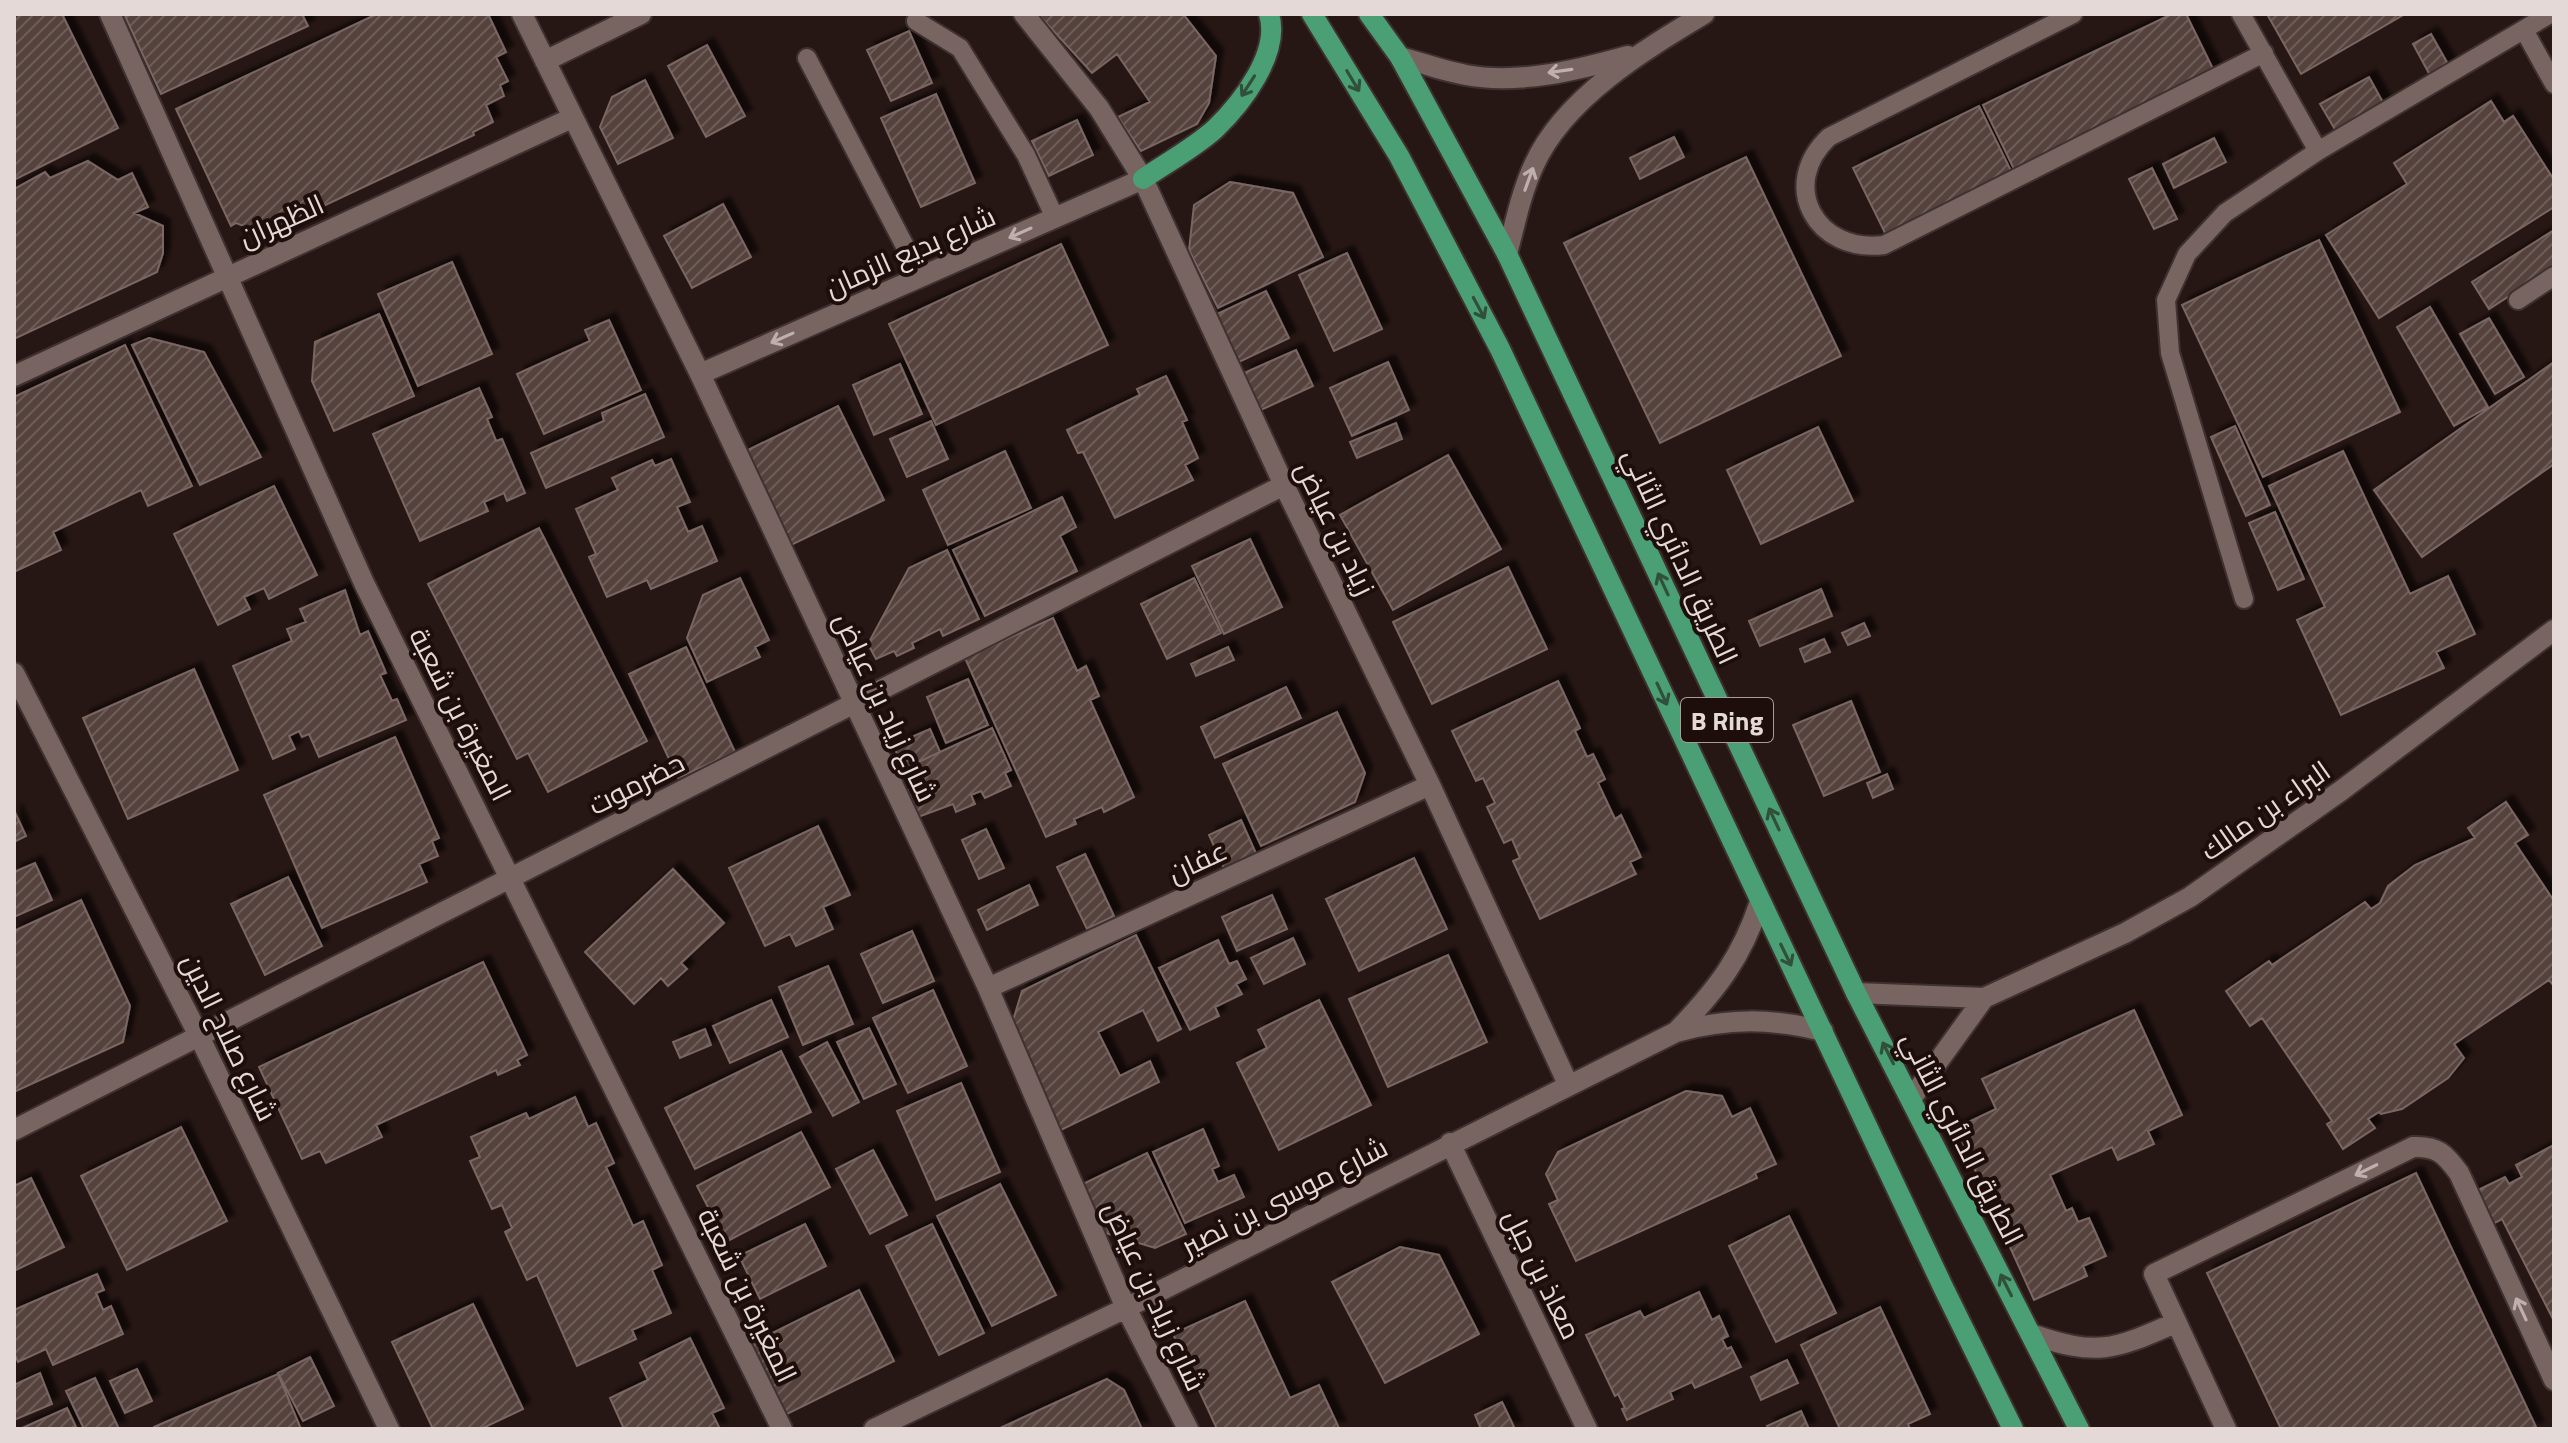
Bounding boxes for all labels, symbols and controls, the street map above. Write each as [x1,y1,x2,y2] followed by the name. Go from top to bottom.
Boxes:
[1548,64,1573,79] one-way arrow
[1345,69,1361,91] one-way arrow
[1240,75,1256,97] one-way arrow
[1523,167,1537,192] one-way arrow
[231,182,331,258] street label: الظهران
[818,194,1002,308] street label: شارع بديع الزمان
[1008,227,1033,242] one-way arrow
[1471,296,1487,319] one-way arrow
[770,331,795,346] one-way arrow
[1611,441,1750,672] street label: الطريق الدائري الثاني
[1285,454,1387,602] street label: زياد بن عياض
[1655,572,1670,596] one-way arrow
[823,605,949,809] street label: شارع زياد بن عياض
[399,620,523,808] street label: المغيرة بن شعبة
[1656,682,1671,706] one-way arrow
[1681,698,1773,742] road number: B Ring
[580,740,692,826] street label: حضرموت
[2191,749,2339,871] street label: البراء بن مالك
[1766,807,1781,831] one-way arrow
[1160,829,1234,893] street label: عفان
[1779,942,1794,966] one-way arrow
[171,946,289,1128] street label: شارع صلاح الدين
[1890,1024,2035,1253] street label: الطريق الدائري الثاني
[1879,1042,1895,1066] one-way arrow
[1171,1125,1395,1268] street label: شارع موسى بن نصير
[2354,1163,2378,1178] one-way arrow
[1092,1194,1218,1398] street label: شارع زياد بن عياض
[687,1200,809,1390] street label: المغيرة بن شعبة
[1493,1202,1593,1346] street label: معاذ بن جبل
[1998,1273,2013,1297] one-way arrow
[2513,1297,2528,1322] one-way arrow

